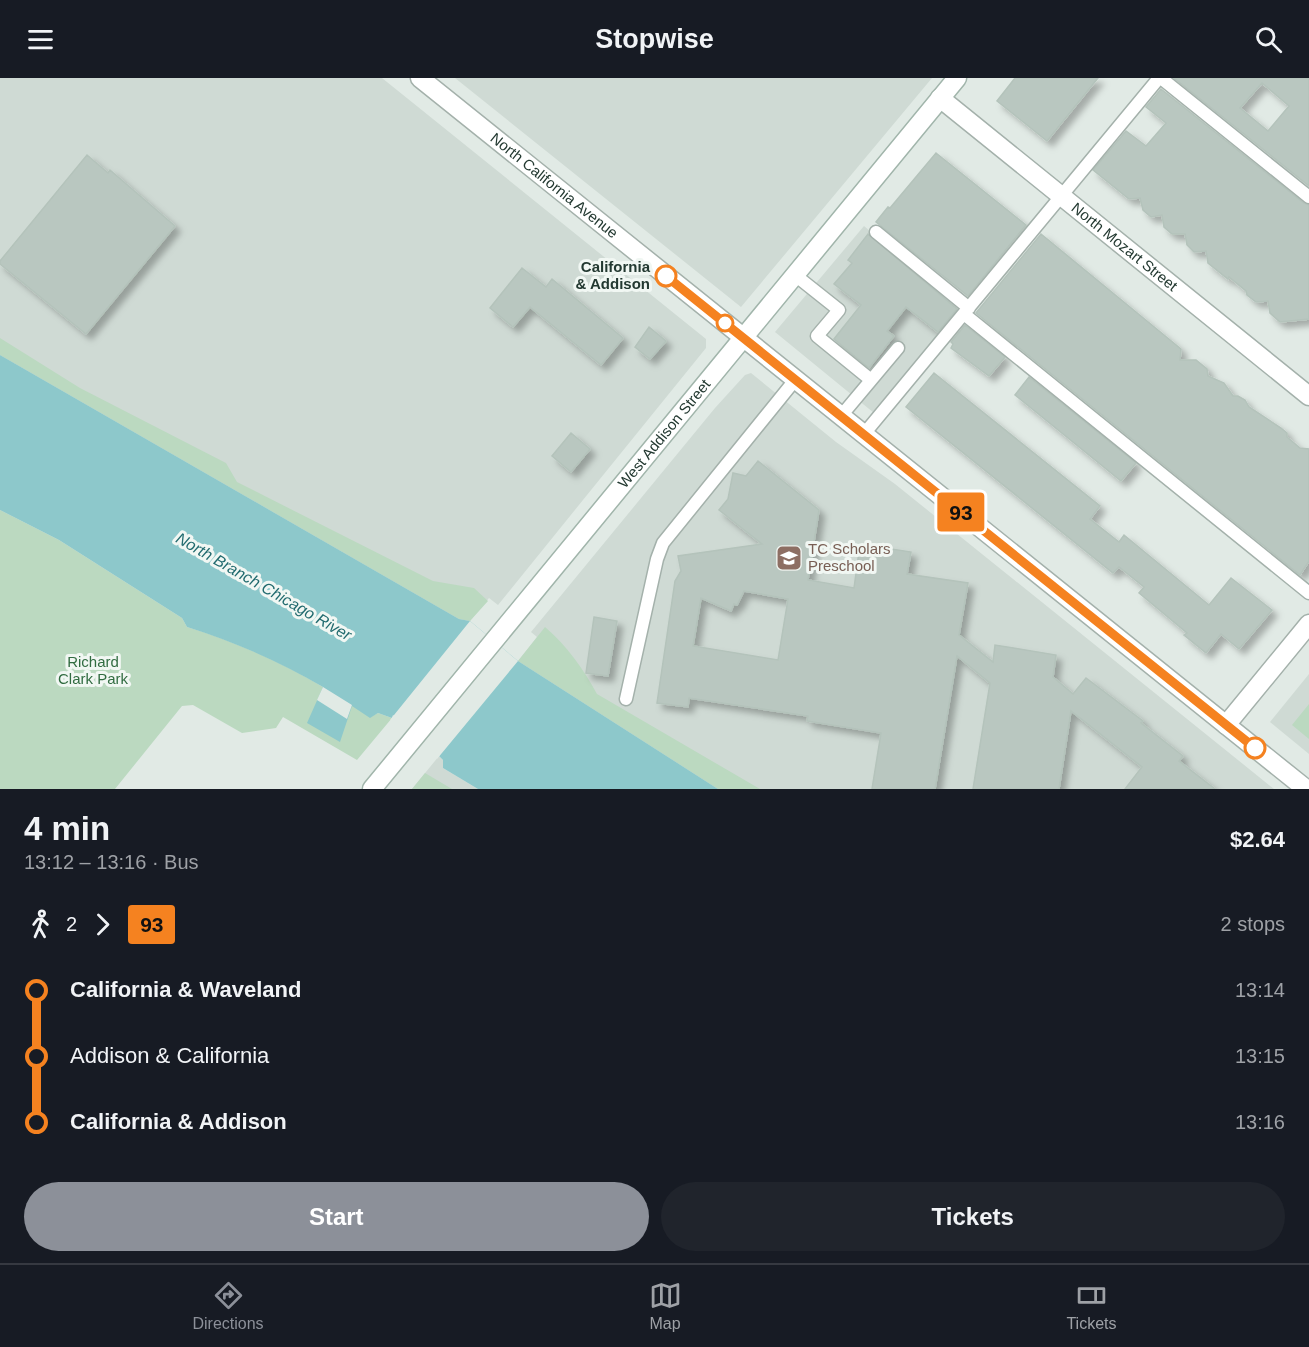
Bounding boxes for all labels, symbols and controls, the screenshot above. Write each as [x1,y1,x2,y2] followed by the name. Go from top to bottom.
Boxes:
[24,23,57,56] icon: menu
[1252,23,1285,56] icon: search
[595,24,714,54] text: Stopwise
[487,129,621,241] street label: North California Avenue
[1068,199,1182,295] street label: North Mozart Street
[576,258,651,292] place label: California & Addison
[655,265,677,287] marker: California & Addison
[716,314,734,332] unlabelled marker
[614,375,714,491] street label: West Addison Street
[934,492,988,532] line badge: 93
[949,501,973,524] text: 93
[173,529,355,644] water label: North Branch Chicago River
[808,540,891,574] place label: TC Scholars Preschool
[774,543,804,573] school or university icon: TC Scholars Preschool
[58,653,129,687] park label: Richard Clark Park
[1244,737,1266,759] unlabelled marker
[24,810,110,847] text: 4 min
[1230,827,1285,852] text: $2.64
[24,851,199,873] text: 13:12 – 13:16 · Bus
[24,908,57,941] icon: walk
[86,908,119,941] icon: forward
[66,913,77,935] text: 2
[140,913,163,936] text: 93
[1221,913,1285,935] text: 2 stops
[70,977,301,1002] text: California & Waveland
[1235,979,1285,1001] text: 13:14
[70,1043,269,1068] text: Addison & California
[1235,1045,1285,1067] text: 13:15
[70,1109,287,1134] text: California & Addison
[1235,1111,1285,1133] text: 13:16
[24,1182,649,1251] button: Start
[661,1182,1285,1251] button: Tickets
[192,1279,264,1333] tab: Directions
[649,1279,682,1333] tab: Map
[1066,1279,1117,1333] tab: Tickets

